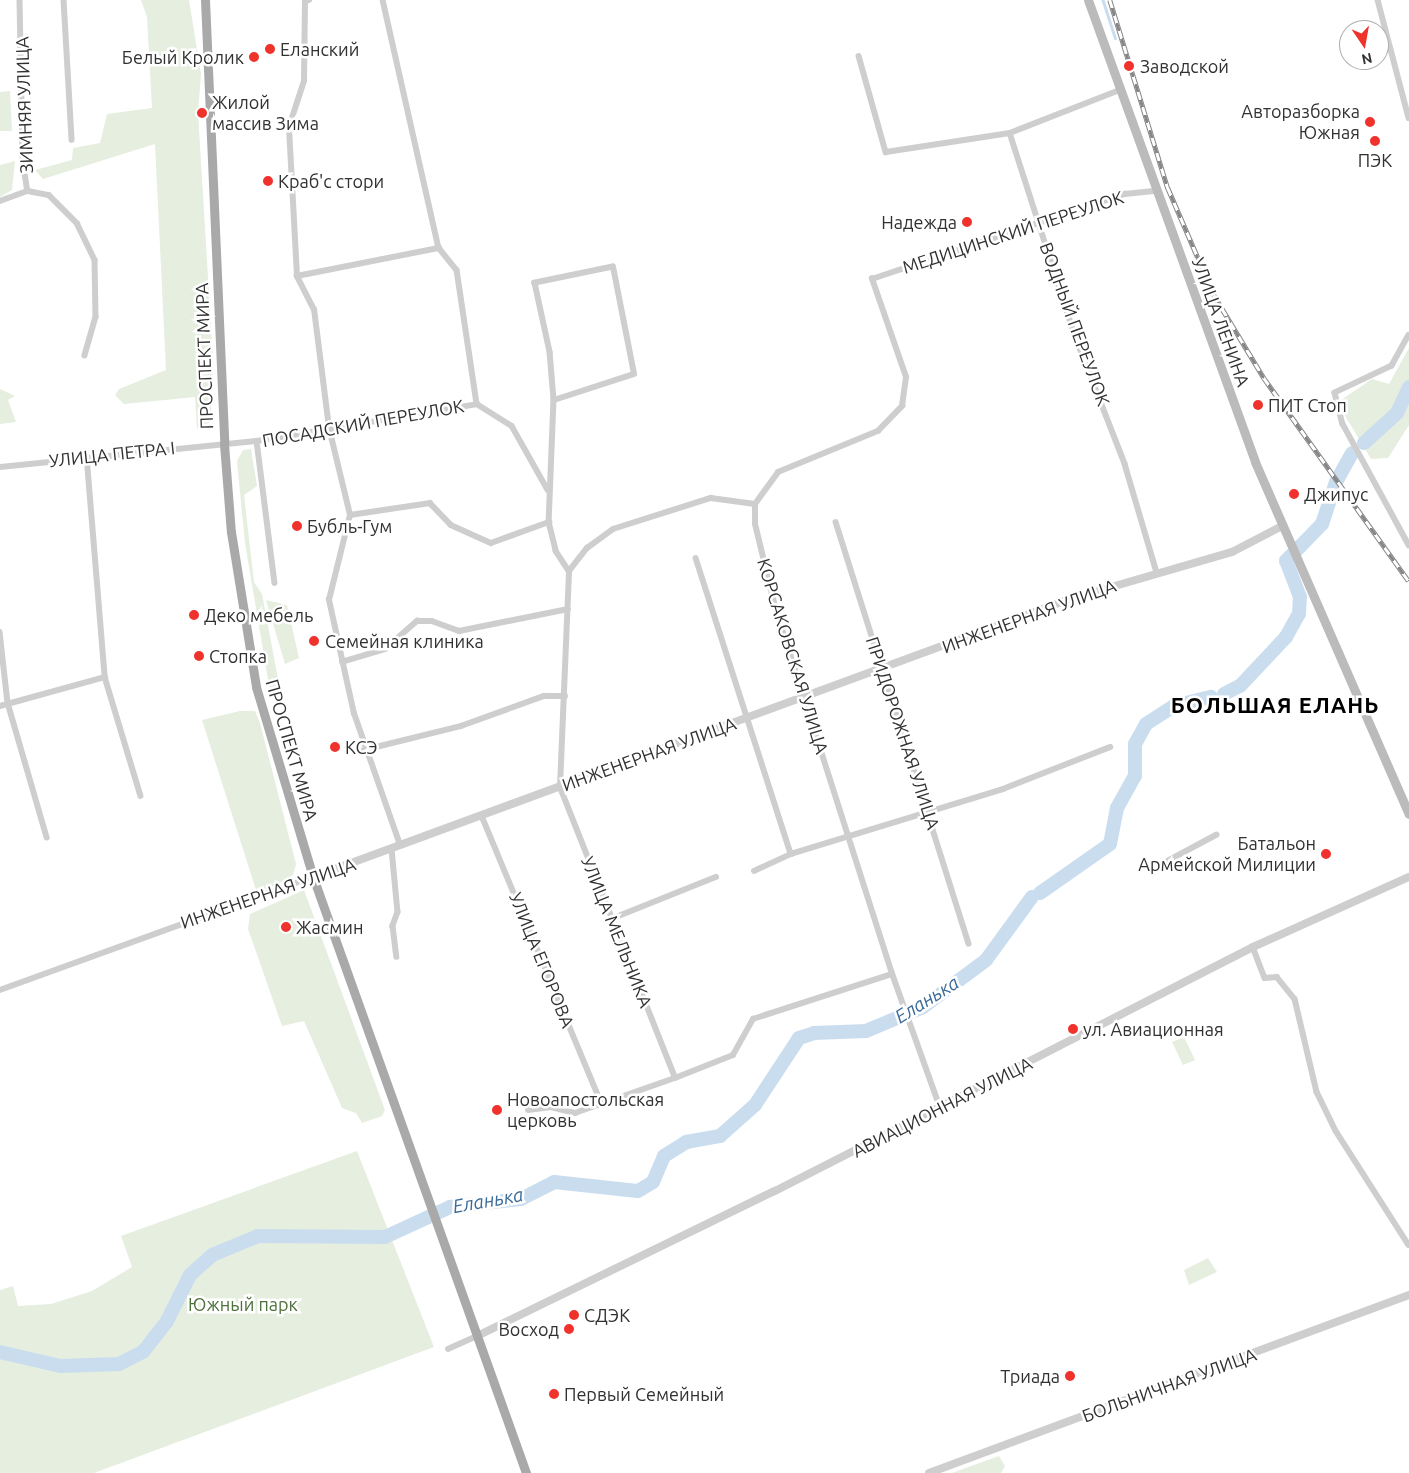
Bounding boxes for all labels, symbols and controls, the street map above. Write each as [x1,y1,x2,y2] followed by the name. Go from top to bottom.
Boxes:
[1339,20,1389,70] north arrow
[11,36,37,174] street label: ЗИМНЯЯ УЛИЦА
[280,38,359,60] place label: Еланский
[264,43,276,55] marker: Еланский
[122,46,244,68] place label: Белый Кролик
[1360,50,1374,68] text: N
[248,51,260,63] marker: Белый Кролик
[1140,55,1229,77] place label: Заводской
[1122,59,1136,73] marker: Заводской
[212,92,319,134] place label: Жилой массив Зима
[1241,101,1360,144] place label: Авторазборка Южная
[196,107,208,119] marker: Жилой массив Зима
[1364,116,1376,128] marker: Авторазборка Южная
[1369,135,1381,147] marker: ПЭК
[1358,149,1392,171] place label: ПЭК
[278,170,384,192] place label: Краб'с стори
[262,175,274,187] marker: Краб'с стори
[900,186,1126,278] street label: МЕДИЦИНСКИЙ ПЕРЕУЛОК
[881,211,957,233] place label: Надежда
[961,216,973,228] marker: Надежда
[1035,239,1115,409] street label: ВОДНЫЙ ПЕРЕУЛОК
[1188,255,1254,389] street label: УЛИЦА ЛЕНИНА
[191,282,217,430] street label: ПРОСПЕКТ МИРА
[1268,394,1347,416] place label: ПИТ Стоп
[260,395,466,451] street label: ПОСАДСКИЙ ПЕРЕУЛОК
[1252,399,1264,411] marker: ПИТ Стоп
[48,437,176,471] street label: УЛИЦА ПЕТРА I
[1304,483,1368,505] place label: Джипус
[1288,488,1300,500] marker: Джипус
[307,515,392,537] place label: Бубль-Гум
[291,520,303,532] marker: Бубль-Гум
[753,556,833,756] street label: КОРСАКОВСКАЯ УЛИЦА
[939,574,1119,658] street label: ИНЖЕНЕРНАЯ УЛИЦА
[204,604,313,626] place label: Деко мебель
[188,609,200,621] marker: Деко мебель
[325,630,484,652] place label: Семейная клиника
[307,634,321,648] marker: Семейная клиника
[862,634,944,832] street label: ПРИДОРОЖНАЯ УЛИЦА
[209,645,267,667] place label: Стопка
[193,650,205,662] marker: Стопка
[261,677,323,823] street label: ПРОСПЕКТ МИРА
[1169,692,1381,718] district label: БОЛЬШАЯ ЕЛАНЬ
[559,712,739,796] street label: ИНЖЕНЕРНАЯ УЛИЦА
[345,736,378,758] place label: КСЭ
[329,741,341,753] marker: КСЭ
[1138,833,1316,876] place label: Батальон Армейской Милиции
[1320,848,1332,860] marker: Батальон Армейской Милиции
[178,853,358,933] street label: ИНЖЕНЕРНАЯ УЛИЦА
[577,853,657,1011] street label: УЛИЦА МЕЛЬНИКА
[505,889,579,1031] street label: УЛИЦА ЕГОРОВА
[296,916,363,938] place label: Жасмин
[280,921,292,933] marker: Жасмин
[891,971,963,1029] water label: Еланька
[1083,1018,1224,1040] place label: ул. Авиационная
[1067,1023,1079,1035] marker: ул. Авиационная
[848,1052,1036,1162] street label: АВИАЦИОННАЯ УЛИЦА
[507,1089,664,1132] place label: Новоапостольская церковь
[491,1104,503,1116] marker: Новоапостольская церковь
[451,1184,525,1218] water label: Еланька
[188,1293,298,1315] park label: Южный парк
[584,1304,630,1326] place label: СДЭК
[568,1309,580,1321] marker: СДЭК
[498,1318,559,1340] place label: Восход
[563,1323,575,1335] marker: Восход
[1079,1343,1259,1427] street label: БОЛЬНИЧНАЯ УЛИЦА
[1000,1365,1060,1387] place label: Триада
[1064,1370,1076,1382] marker: Триада
[564,1383,724,1405] place label: Первый Семейный
[548,1388,560,1400] marker: Первый Семейный

